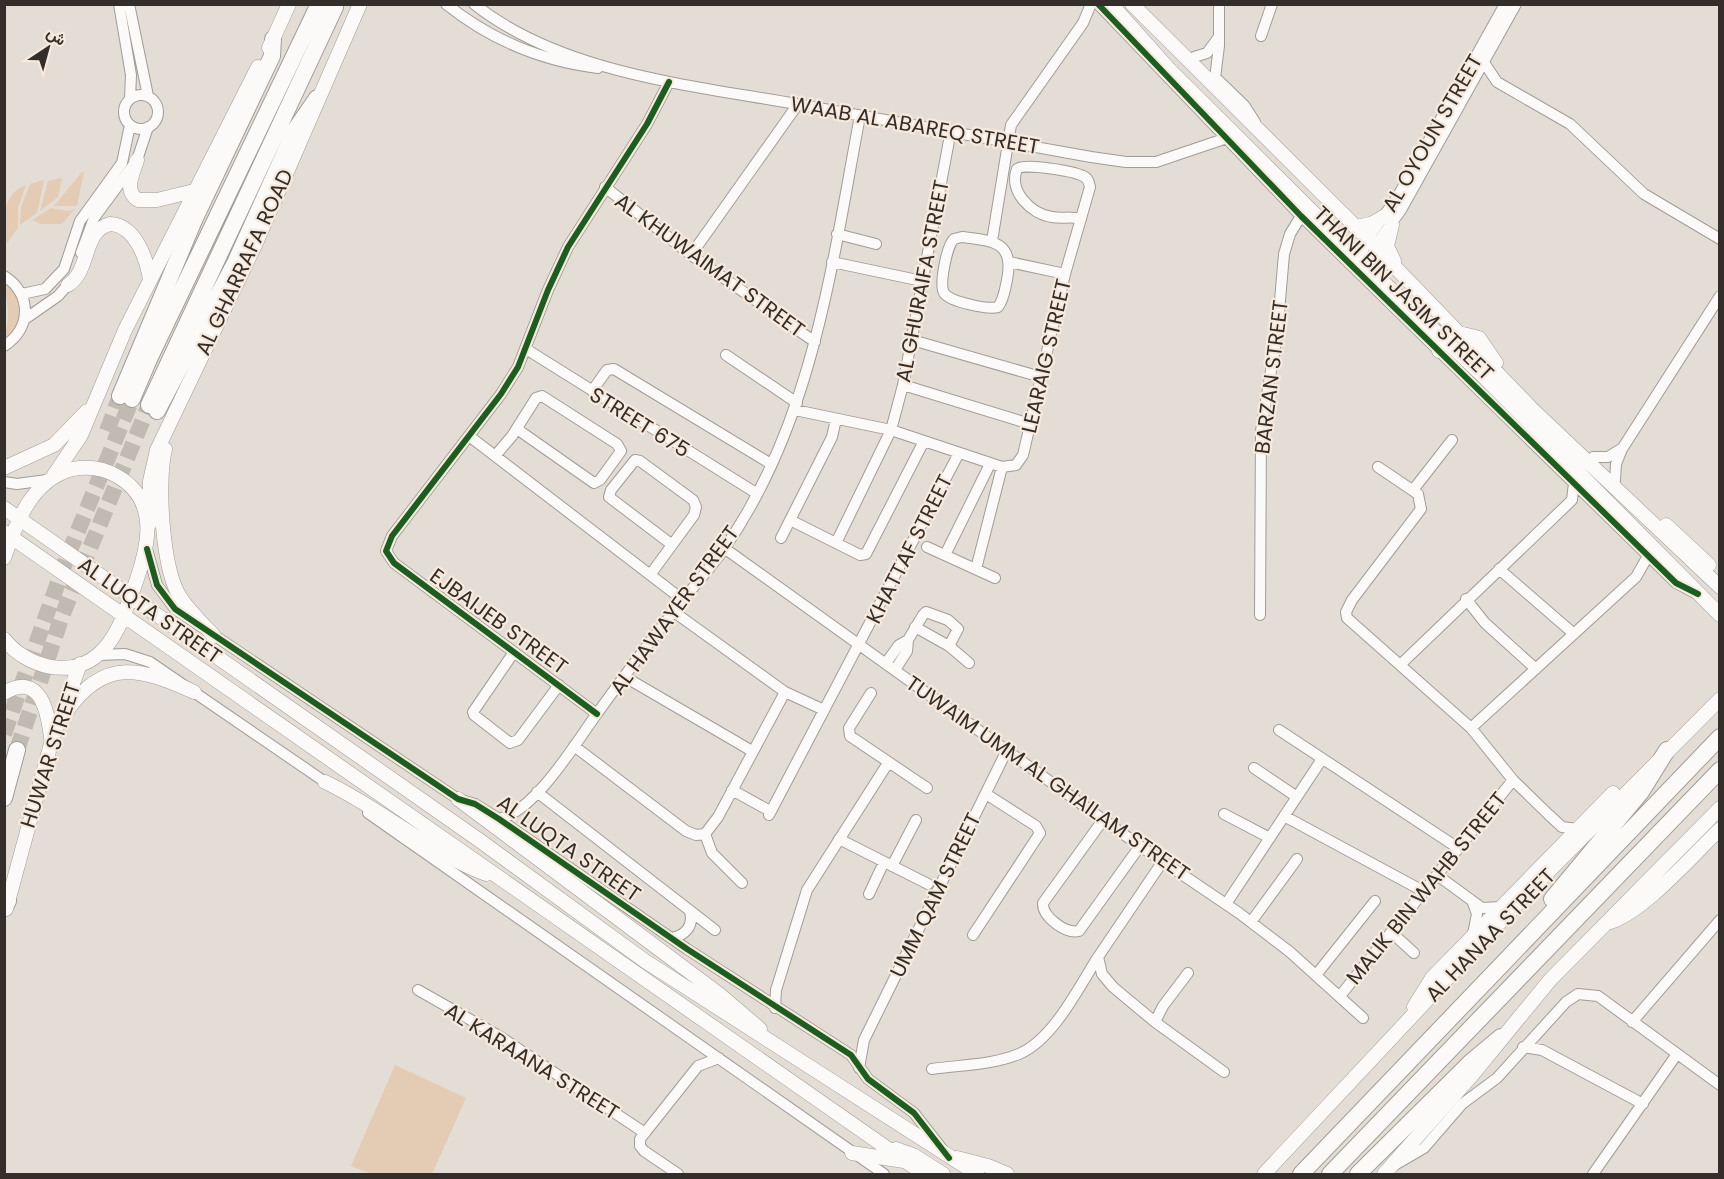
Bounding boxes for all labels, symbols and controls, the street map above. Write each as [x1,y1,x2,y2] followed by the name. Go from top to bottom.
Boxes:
[18,18,78,78] north arrow
[42,21,71,51] text: ش
[1375,49,1489,217] street label: AL OYOUN STREET
[788,89,1042,161] street label: WAAB AL ABAREQ STREET
[188,164,300,360] street label: AL GHARRAFA ROAD
[888,177,956,385] street label: AL GHURAIFA STREET
[609,186,811,344] street label: AL KHUWAIMAT STREET
[1308,199,1500,387] street label: THANI BIN JASIM STREET
[1014,276,1078,436] street label: LEARAIG STREET
[1247,298,1295,456] street label: BARZAN STREET
[584,380,696,464] street label: STREET 675
[859,469,959,629] street label: KHATTAF STREET
[603,519,745,701] street label: AL HAWAYER STREET
[72,550,228,670] street label: AL LUQTA STREET
[424,561,574,681] street label: EJBAIJEB STREET
[900,669,1196,887] street label: TUWAIM UMM AL GHAILAM STREET
[13,679,87,831] street label: HUWAR STREET
[1339,786,1513,990] street label: MALIK BIN WAHB STREET
[491,788,647,908] street label: AL LUQTA STREET
[883,808,987,982] street label: UMM QAM STREET
[1419,862,1561,1008] street label: AL HANAA STREET
[439,996,625,1126] street label: AL KARAANA STREET

